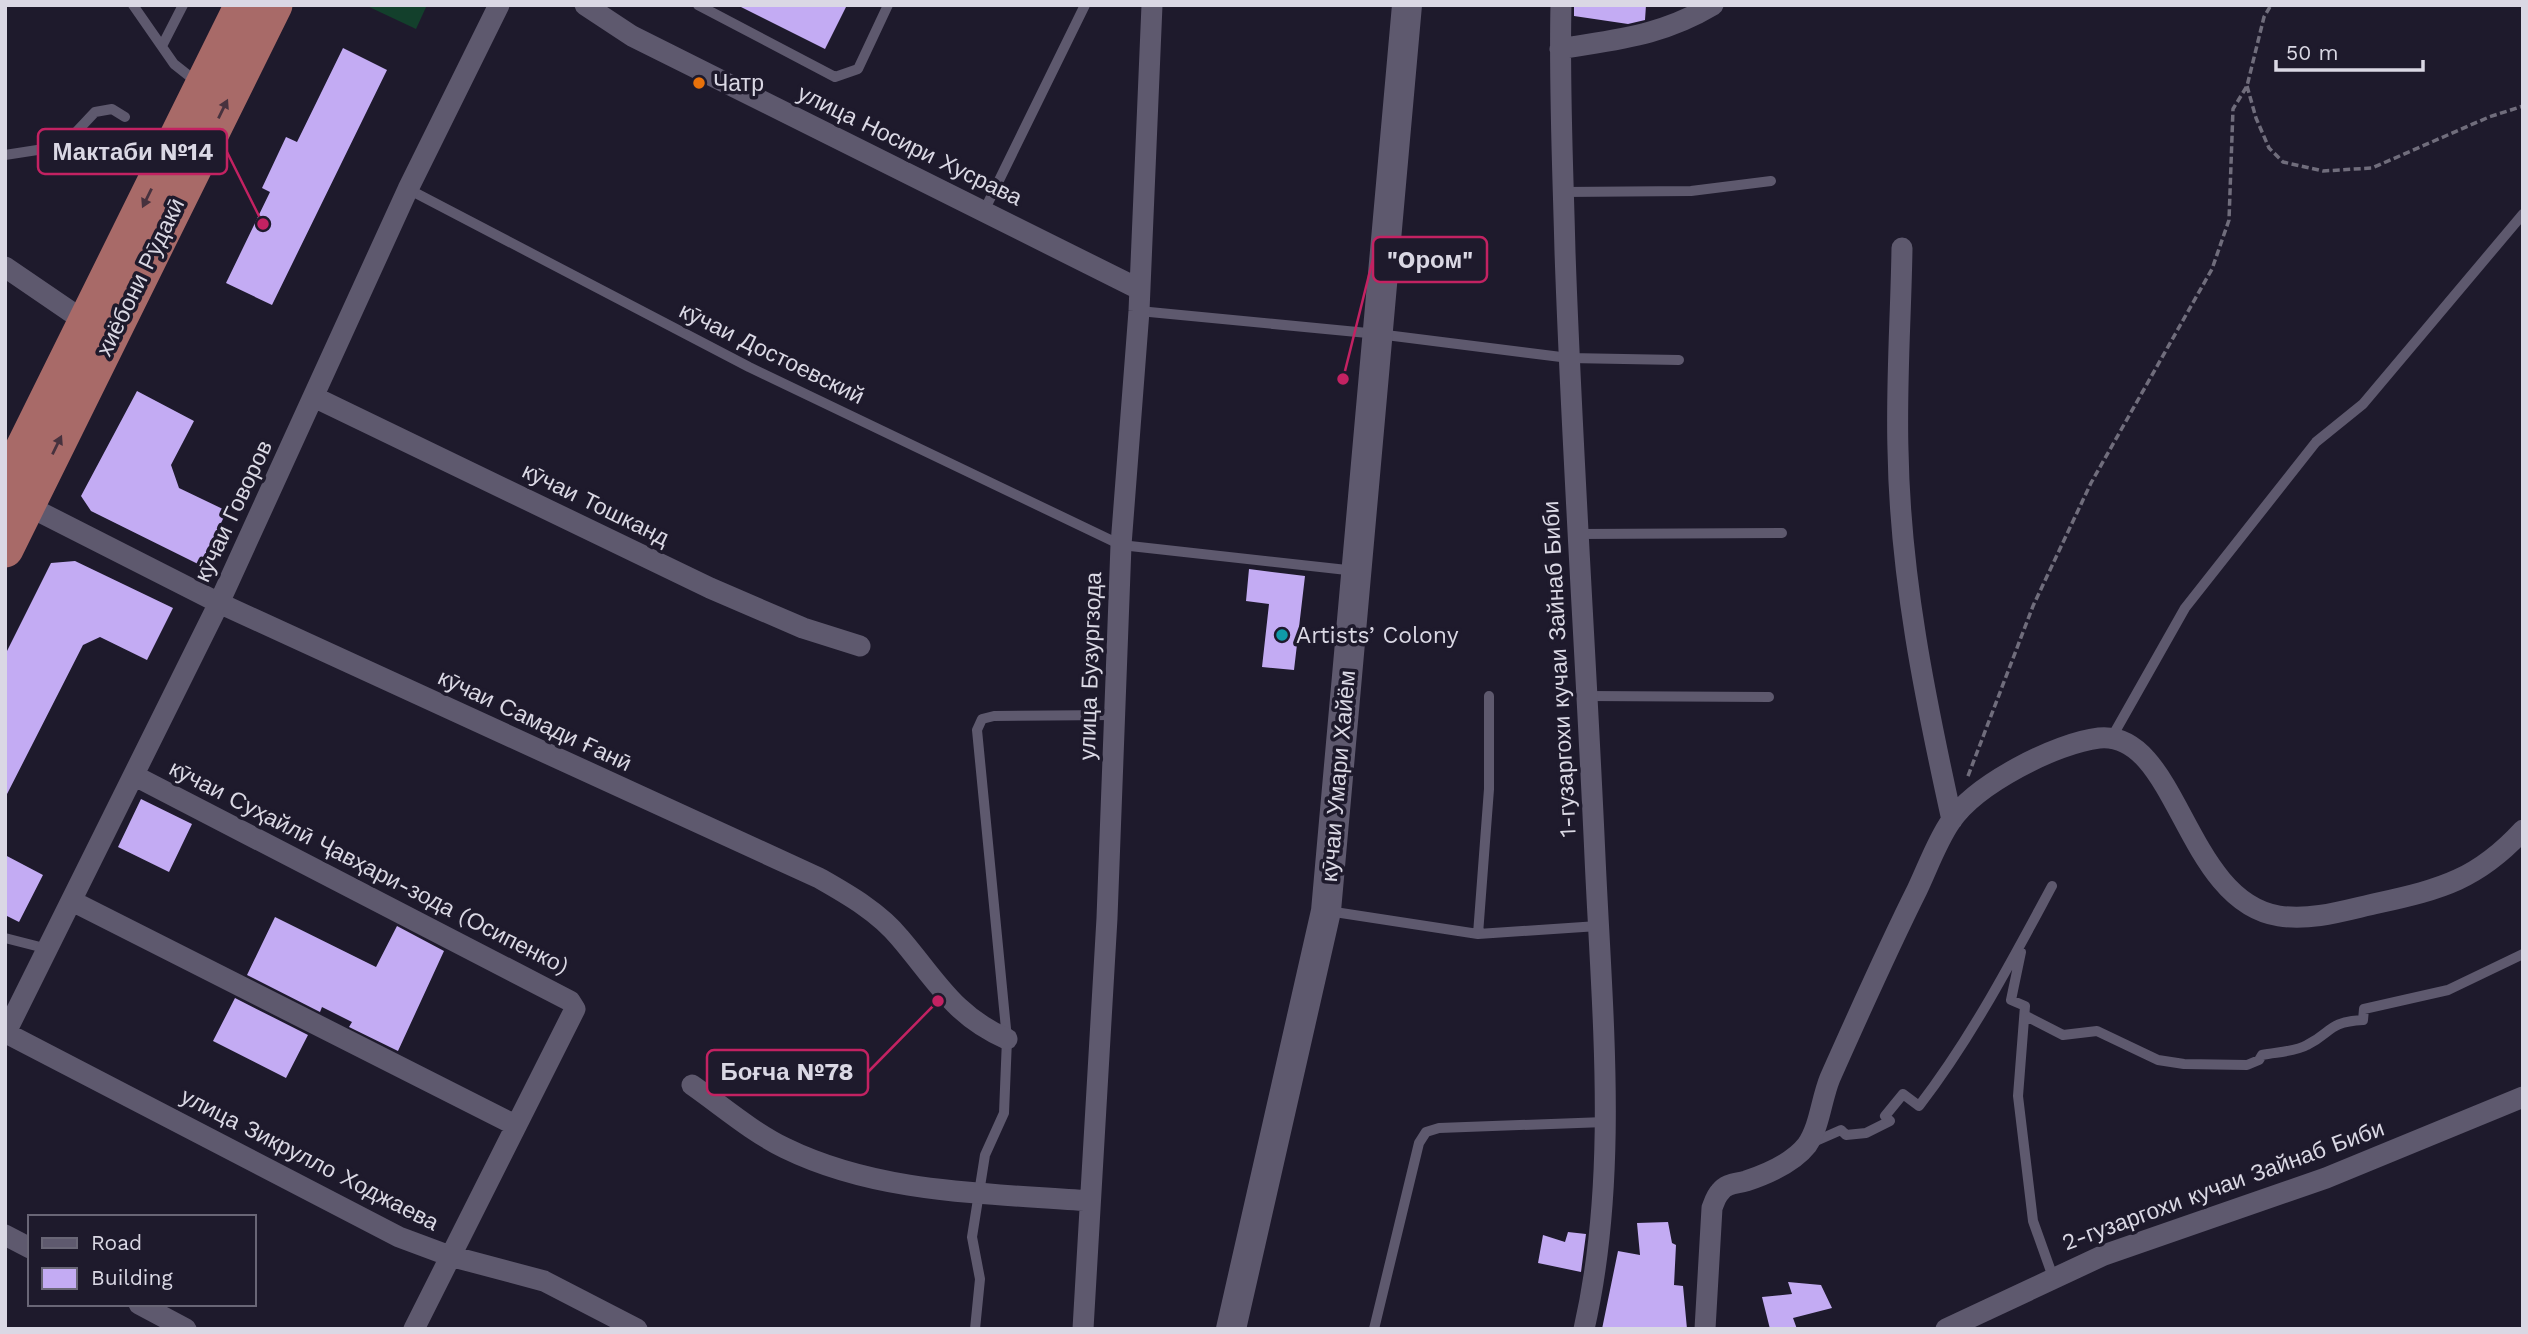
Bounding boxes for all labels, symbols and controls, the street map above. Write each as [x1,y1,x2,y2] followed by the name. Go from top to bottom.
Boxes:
[2276,28,2423,72] scale bar
[2286,40,2338,65] text: 50 m
[713,70,764,97] place label: Чатр
[691,75,707,91] marker: Чатр
[793,79,1027,212] street label: улица Носири Хусрава
[218,99,229,119] one-way arrow
[38,129,227,174] callout: Мактаби №14
[53,138,213,166] text: Мактаби №14
[142,188,153,208] one-way arrow
[91,194,190,361] street label: хиёбони Рӯдакӣ
[1373,237,1487,282] callout: "Oром"
[1387,246,1473,274] text: "Oром"
[675,297,869,410] street label: кӯчаи Достоевский
[51,435,63,455] one-way arrow
[189,436,278,586] street label: кӯчаи Говоров
[518,457,674,552] street label: кӯчаи Тошканд
[1537,500,1582,838] street label: 1-гузаргохи кучаи Зайнаб Биби
[1074,571,1107,761] street label: улица Бузургзода
[1296,622,1459,649] place label: Artists’ Colony
[1274,627,1290,643] marker: Artists’ Colony
[434,664,636,777] street label: кӯчаи Самади Ғанӣ
[1316,669,1361,883] street label: кӯчаи Умари Хайём
[165,755,573,980] street label: кӯчаи Суҳайлӣ Ҷавҳари-зода (Осипенко)
[707,1050,868,1095] callout: Боғча №78
[720,1058,854,1086] text: Боғча №78
[176,1083,443,1236] street label: улица Зикрулло Ходжаева
[2059,1115,2388,1256] street label: 2-гузаргохи кучаи Зайнаб Биби
[28,1215,256,1306] legend
[91,1230,142,1255] text: Road
[91,1265,173,1290] text: Building

